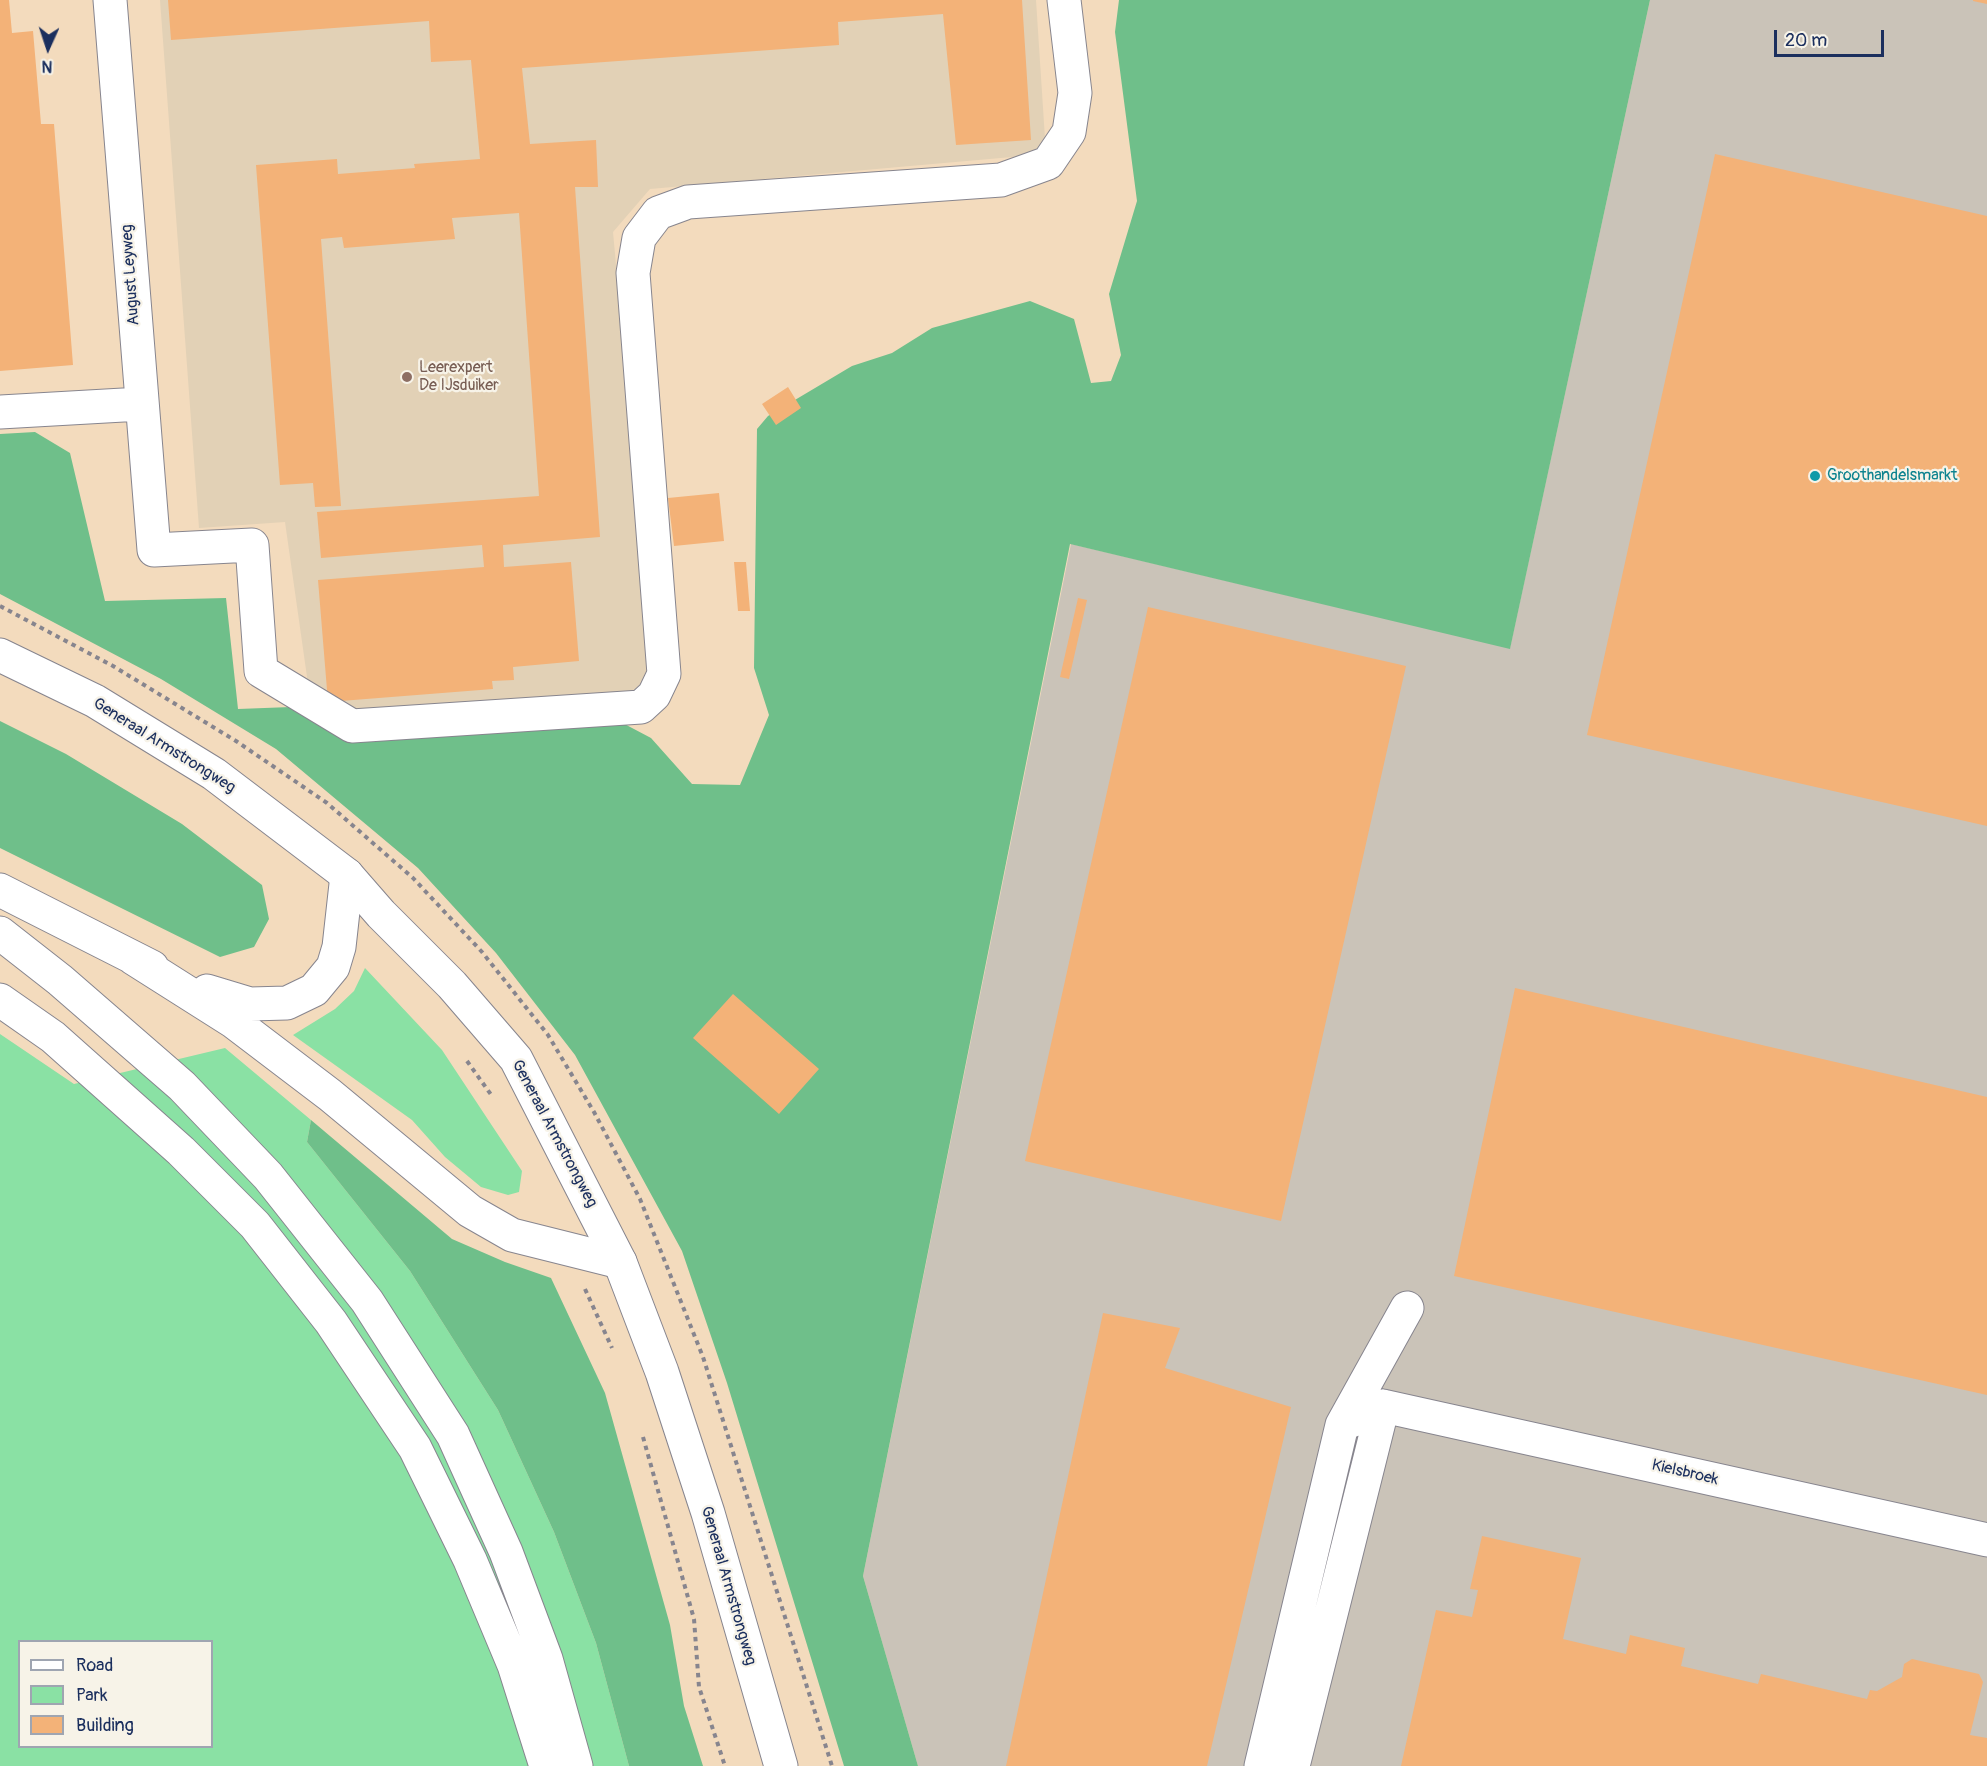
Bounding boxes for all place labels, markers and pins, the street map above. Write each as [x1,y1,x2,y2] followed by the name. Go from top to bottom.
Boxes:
[419,358,499,396] place label: Leerexpert De IJsduiker
[400,370,414,384] marker: Leerexpert De IJsduiker
[1827,466,1957,486] place label: Groothandelsmarkt
[1808,469,1822,483] marker: Groothandelsmarkt

